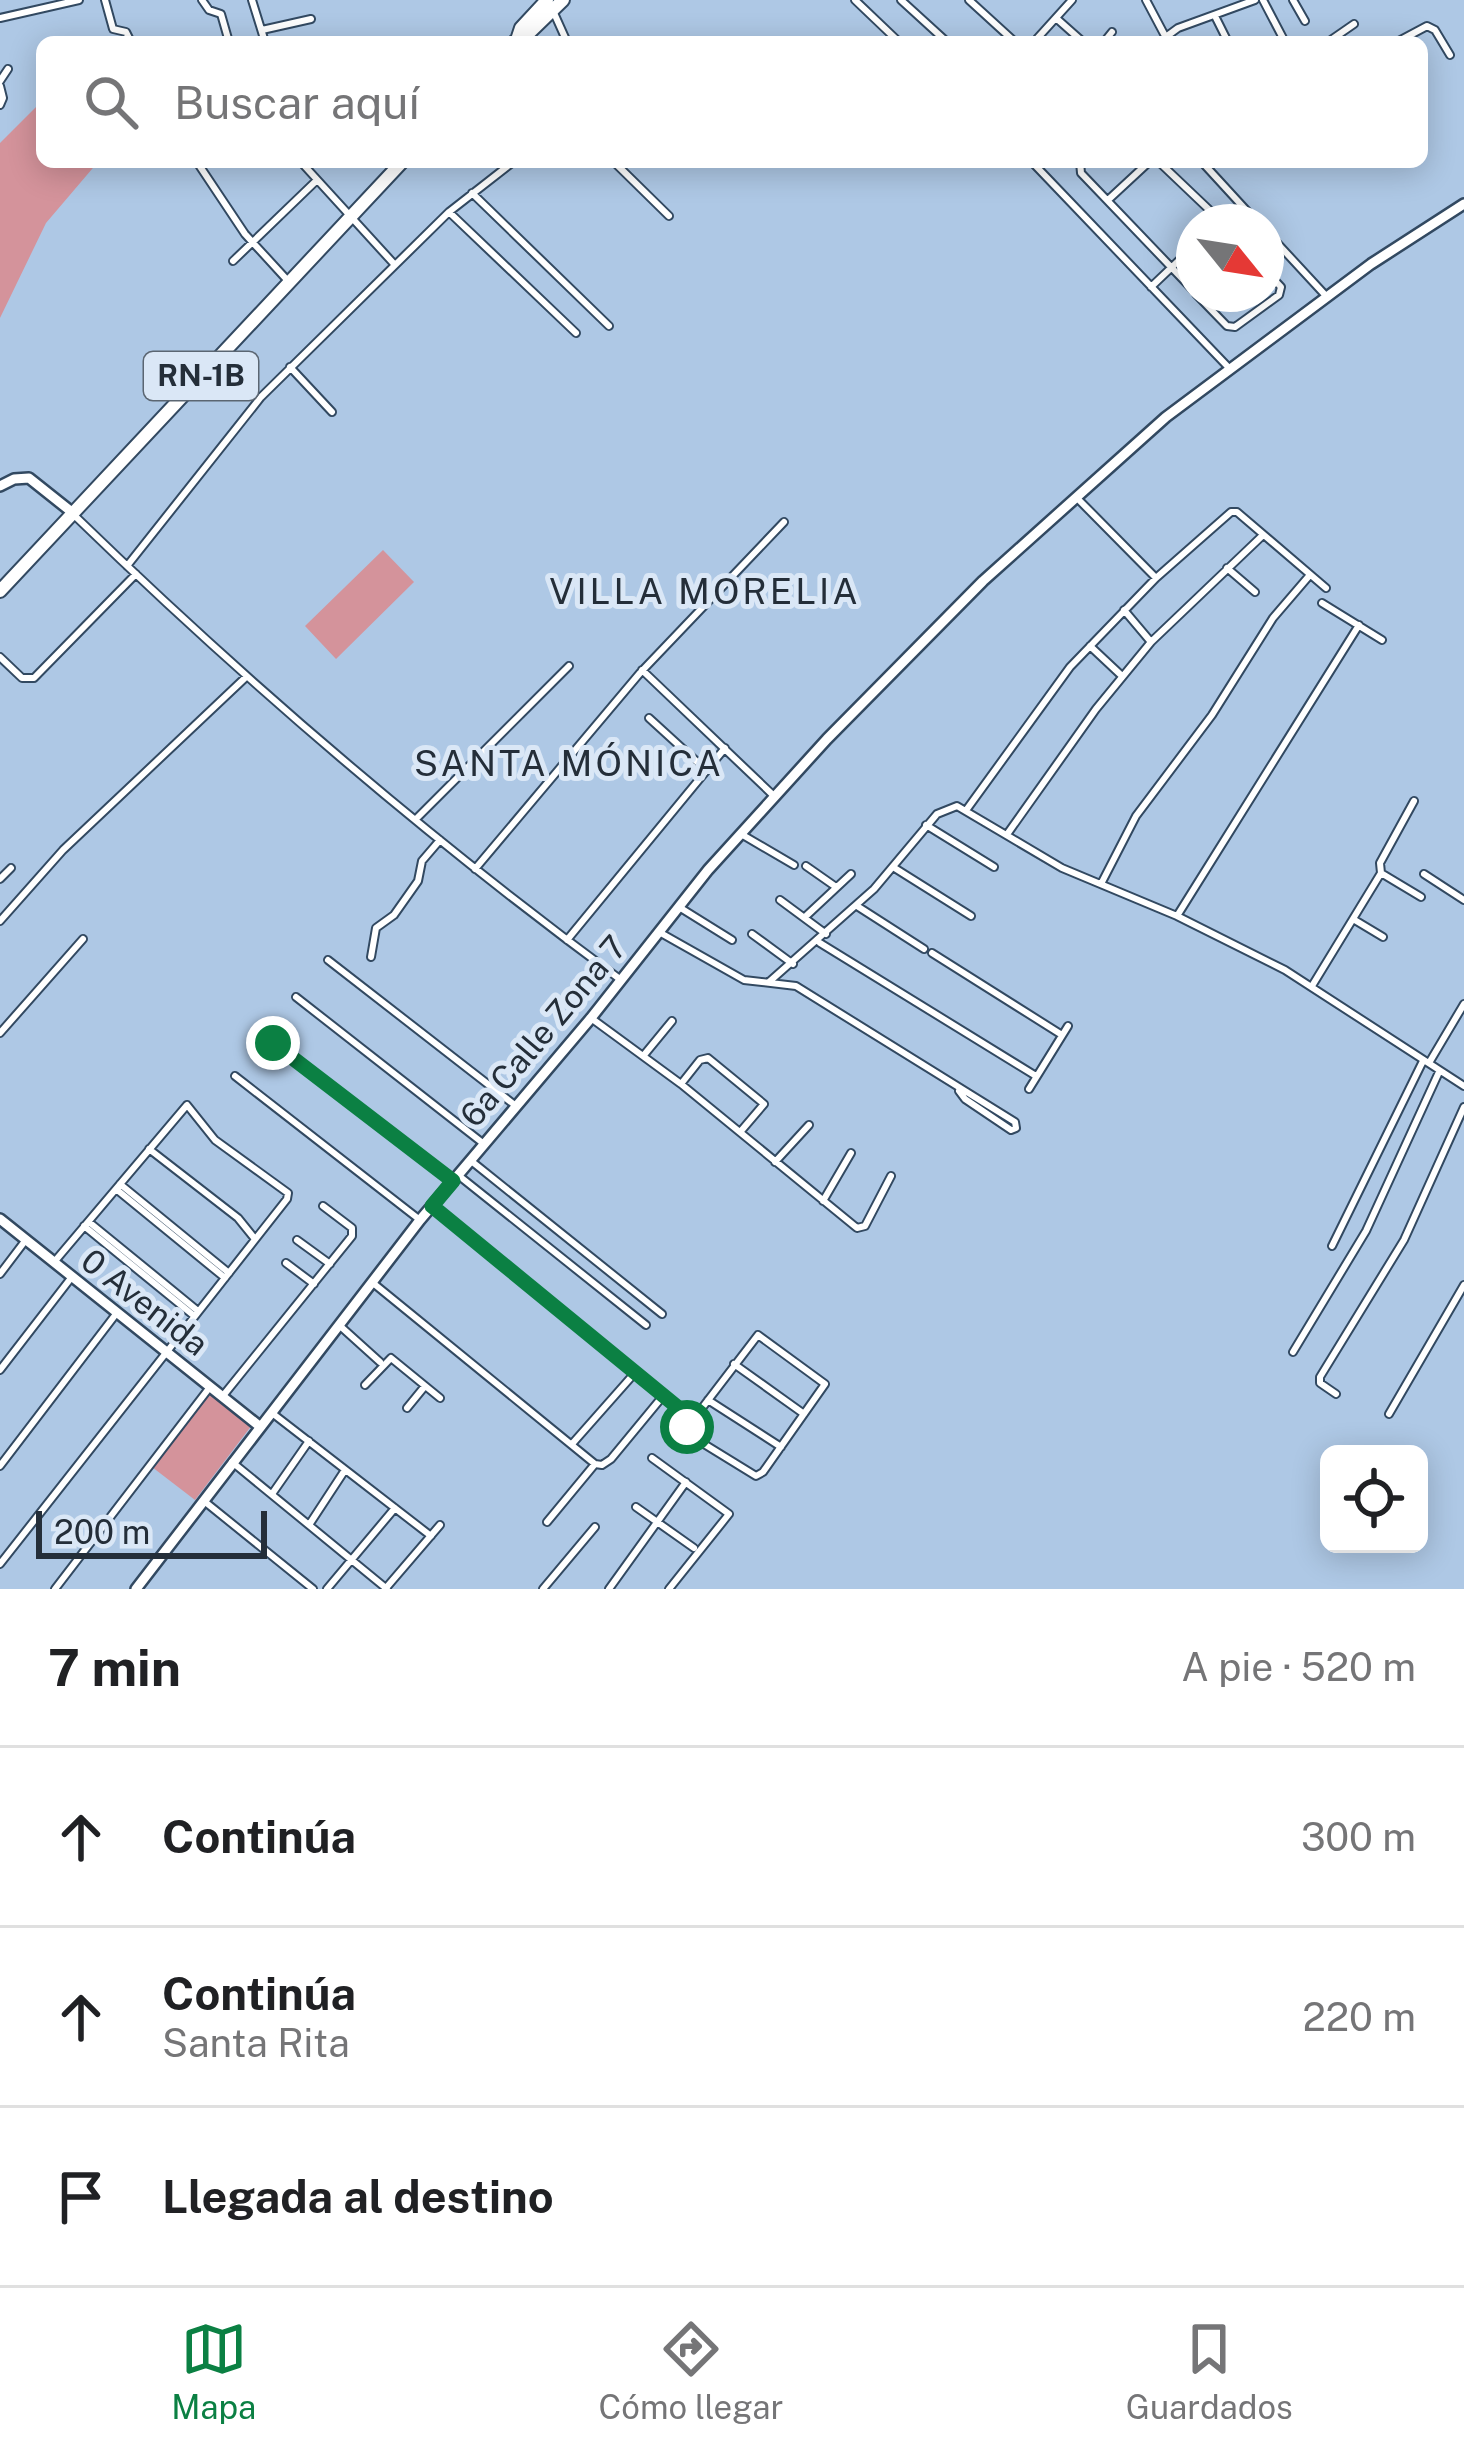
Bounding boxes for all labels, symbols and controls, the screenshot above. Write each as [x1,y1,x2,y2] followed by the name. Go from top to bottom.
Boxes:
[36,36,1428,168] search box
[78,69,144,135] icon: search
[174,76,420,129] text: Buscar aquí
[1176,204,1284,312] north arrow
[144,352,258,400] road number: RN-1B
[549,570,861,612] district label: VILLA MORELIA
[414,742,724,784] district label: SANTA MÓNICA
[452,928,634,1134] street label: 6a Calle Zona 7
[246,1016,300,1070] route end
[74,1241,216,1363] street label: 0 Avenida
[660,1400,714,1454] route start
[1320,1445,1428,1553] map controls
[1320,1445,1428,1553] button: locate
[36,1505,267,1558] scale bar
[54,1513,150,1551] text: 200 m
[48,1638,181,1697] text: 7 min
[1181,1644,1416,1690] text: A pie · 520 m
[48,1804,114,1870] icon: ahead
[162,1810,356,1863] text: Continúa
[1301,1814,1416,1860] text: 300 m
[162,1967,356,2020] text: Continúa
[48,1984,114,2050] icon: ahead
[1302,1994,1416,2040] text: 220 m
[162,2020,350,2066] text: Santa Rita
[48,2164,114,2230] icon: arrive
[162,2170,554,2223] text: Llegada al destino
[171,2316,256,2426] tab: Mapa
[599,2316,783,2426] tab: Cómo llegar
[1126,2316,1293,2426] tab: Guardados

